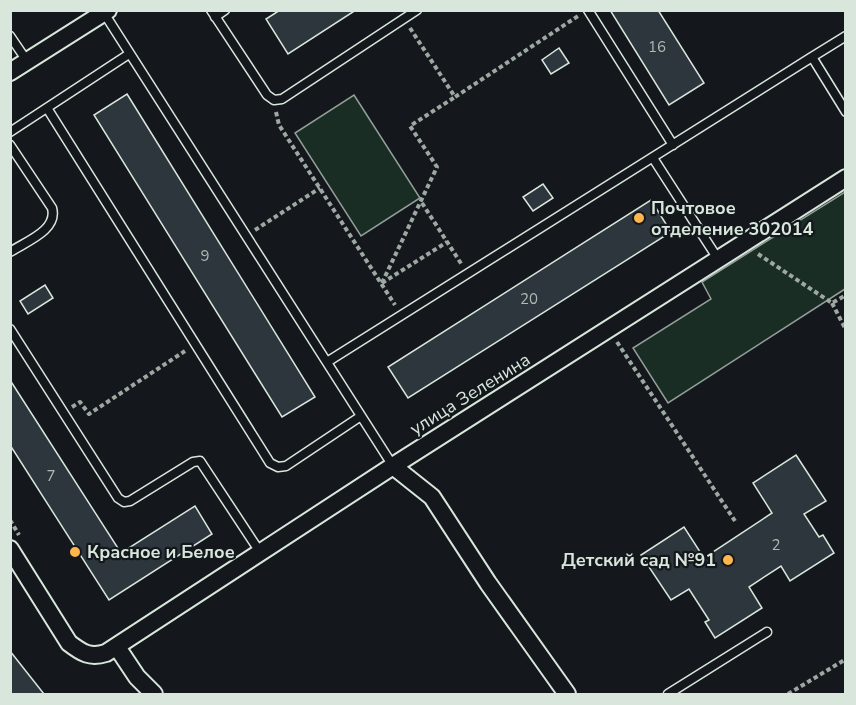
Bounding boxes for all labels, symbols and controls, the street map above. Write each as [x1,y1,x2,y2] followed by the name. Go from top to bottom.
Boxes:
[648,37,666,57] house number: 16
[651,196,814,241] place label: Почтовое отделение 302014
[632,211,646,225] marker: Почтовое отделение 302014
[200,246,210,266] house number: 9
[520,289,538,309] house number: 20
[405,347,535,441] street label: улица Зеленина
[46,466,56,486] house number: 7
[771,535,781,555] house number: 2
[87,540,235,564] place label: Красное и Белое
[68,545,82,559] marker: Красное и Белое
[561,548,716,572] place label: Детский сад №91
[721,553,735,567] marker: Детский сад №91

